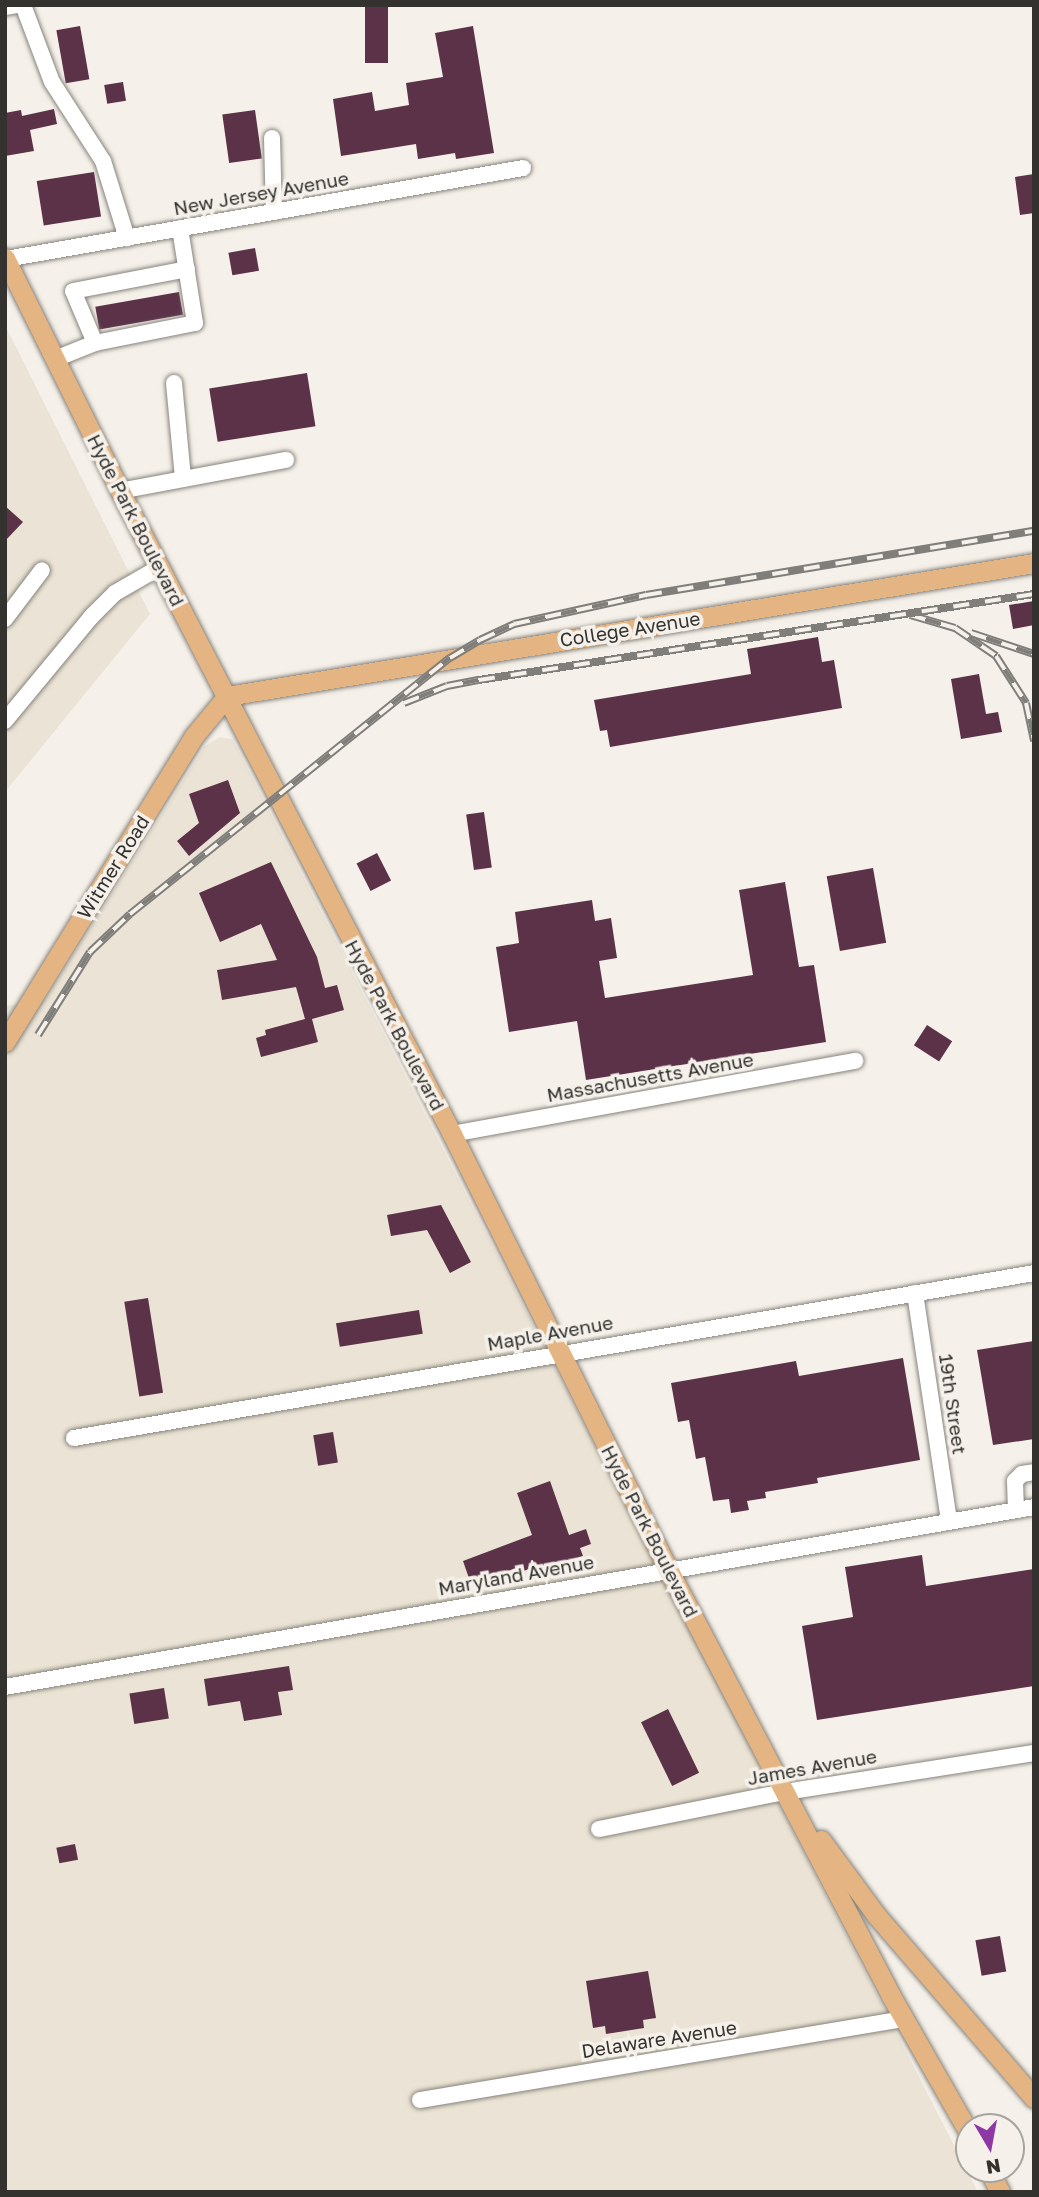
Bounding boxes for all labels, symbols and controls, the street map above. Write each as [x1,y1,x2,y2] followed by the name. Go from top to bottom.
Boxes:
[172,166,350,220] street label: New Jersey Avenue
[83,430,189,610] street label: Hyde Park Boulevard
[558,607,702,651] street label: College Avenue
[72,811,154,923] street label: Witmer Road
[340,936,450,1114] street label: Hyde Park Boulevard
[545,1048,755,1106] street label: Massachusetts Avenue
[485,1311,615,1355] street label: Maple Avenue
[935,1352,971,1456] street label: 19th Street
[597,1441,703,1621] street label: Hyde Park Boulevard
[436,1550,596,1600] street label: Maryland Avenue
[746,1744,878,1790] street label: James Avenue
[580,2015,738,2063] street label: Delaware Avenue
[955,2113,1025,2183] north arrow
[984,2155,1003,2180] text: N

